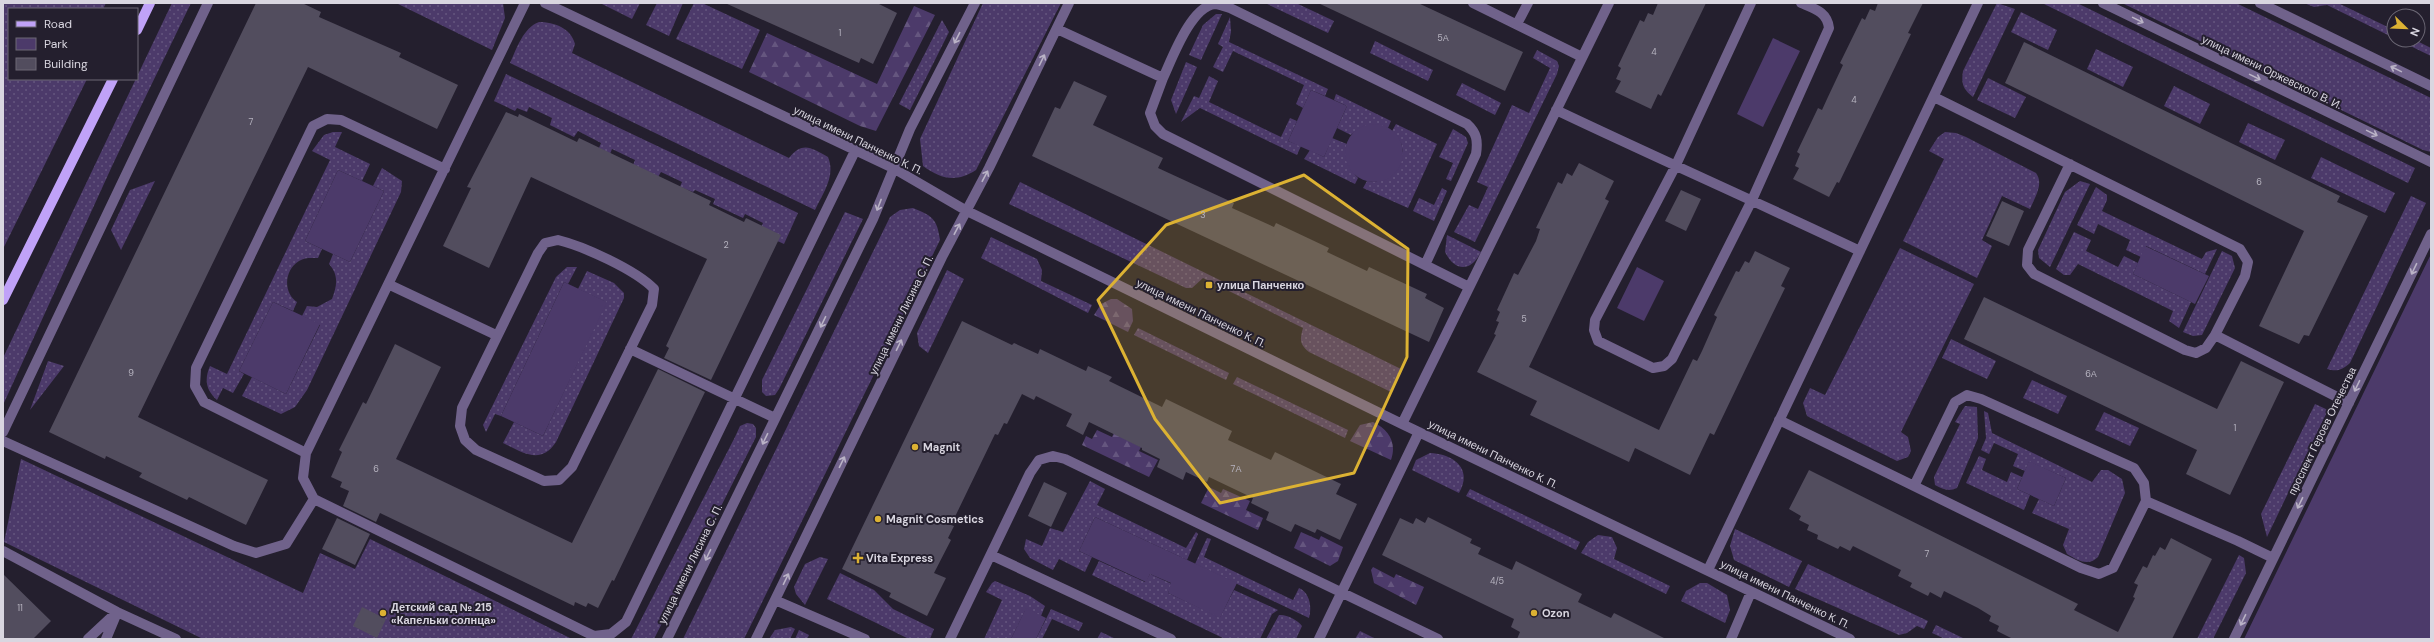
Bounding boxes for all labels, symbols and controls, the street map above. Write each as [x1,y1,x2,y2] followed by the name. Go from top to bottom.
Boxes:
[8,8,138,80] legend
[2386,8,2426,48] north arrow
[44,16,72,32] text: Road
[2132,17,2144,24] one-way arrow
[2407,25,2423,38] text: N
[839,27,842,39] house number: 1
[953,32,960,44] one-way arrow
[1437,32,1449,44] house number: 5А
[2200,32,2344,112] street label: улица имени Оржевского В. И.
[44,36,68,52] text: Park
[1651,46,1657,58] house number: 4
[1039,54,1046,66] one-way arrow
[44,56,88,72] text: Building
[2390,65,2402,72] one-way arrow
[2249,74,2261,81] one-way arrow
[1851,94,1857,106] house number: 4
[791,103,925,177] street label: улица имени Панченко К. П.
[249,116,254,128] house number: 7
[2366,130,2378,137] one-way arrow
[982,171,989,183] one-way arrow
[2256,176,2262,188] house number: 6
[874,198,882,210] one-way arrow
[1200,209,1206,221] house number: 3
[954,223,961,235] one-way arrow
[723,239,729,251] house number: 2
[866,253,936,377] street label: улица имени Лисина С. П.
[2410,263,2417,275] one-way arrow
[1134,276,1268,350] street label: улица имени Панченко К. П.
[1217,278,1304,292] place label: улица Панченко
[1204,280,1214,290] marker: улица Панченко
[1521,313,1527,325] house number: 5
[819,316,826,328] one-way arrow
[896,339,903,351] one-way arrow
[2285,364,2359,497] street label: проспект Героев Отечества
[128,367,134,379] house number: 9
[2085,368,2097,380] house number: 6А
[2353,380,2360,392] one-way arrow
[1426,417,1560,491] street label: улица имени Панченко К. П.
[2234,422,2237,434] house number: 1
[761,432,769,444] one-way arrow
[923,440,961,454] place label: Magnit
[910,442,920,452] marker: Magnit
[839,456,847,468] one-way arrow
[373,463,379,475] house number: 6
[1231,463,1241,475] house number: 7А
[2296,497,2303,509] one-way arrow
[655,502,725,626] street label: улица имени Лисина С. П.
[886,512,984,526] place label: Magnit Cosmetics
[873,514,883,524] marker: Magnit Cosmetics
[1925,548,1930,560] house number: 7
[704,549,711,561] one-way arrow
[866,551,933,565] place label: Vita Express
[853,553,863,563] marker: Vita Express
[1718,557,1852,631] street label: улица имени Панченко К. П.
[783,573,790,585] one-way arrow
[1490,575,1504,587] house number: 4/5
[391,600,496,627] place label: Детский сад № 215 «Капельки солнца»
[17,602,23,614] house number: 11
[1542,606,1570,620] place label: Ozon
[378,608,388,618] marker: Детский сад № 215 «Капельки солнца»
[1529,608,1539,618] marker: Ozon
[2239,614,2246,626] one-way arrow

